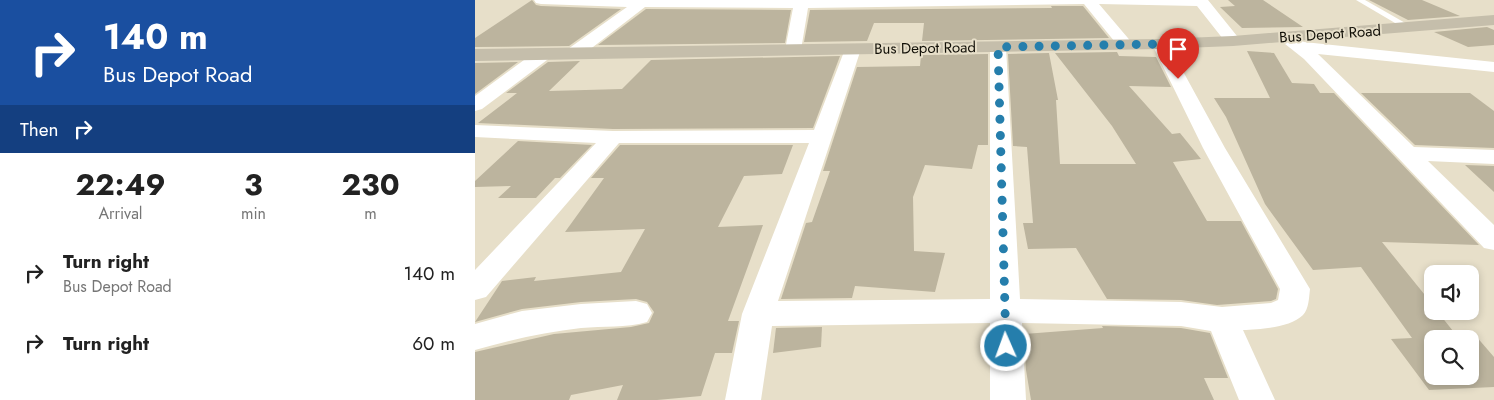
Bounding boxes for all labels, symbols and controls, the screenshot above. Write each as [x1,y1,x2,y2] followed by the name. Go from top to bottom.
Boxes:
[103,12,208,62] text: 140 m
[1278,19,1382,49] street label: Bus Depot Road
[20,20,85,85] icon: right
[1157,28,1199,79] pin
[1164,35,1192,63] icon: arrive
[874,36,976,60] street label: Bus Depot Road
[103,58,252,90] text: Bus Depot Road
[69,115,97,143] icon: right
[20,116,59,143] text: Then
[75,163,165,206] text: 22:49
[244,163,263,206] text: 3
[341,163,400,206] text: 230
[98,202,143,225] text: Arrival
[241,202,266,225] text: min
[364,202,377,225] text: m
[63,248,149,275] text: Turn right
[20,259,48,287] icon: right
[403,260,455,287] text: 140 m
[1424,265,1479,385] map controls
[1424,265,1479,320] button: sound
[63,275,172,298] text: Bus Depot Road
[979,319,1031,371] position arrow
[20,329,48,357] icon: right
[63,330,149,357] text: Turn right
[412,330,455,357] text: 60 m
[1424,330,1479,385] button: search

